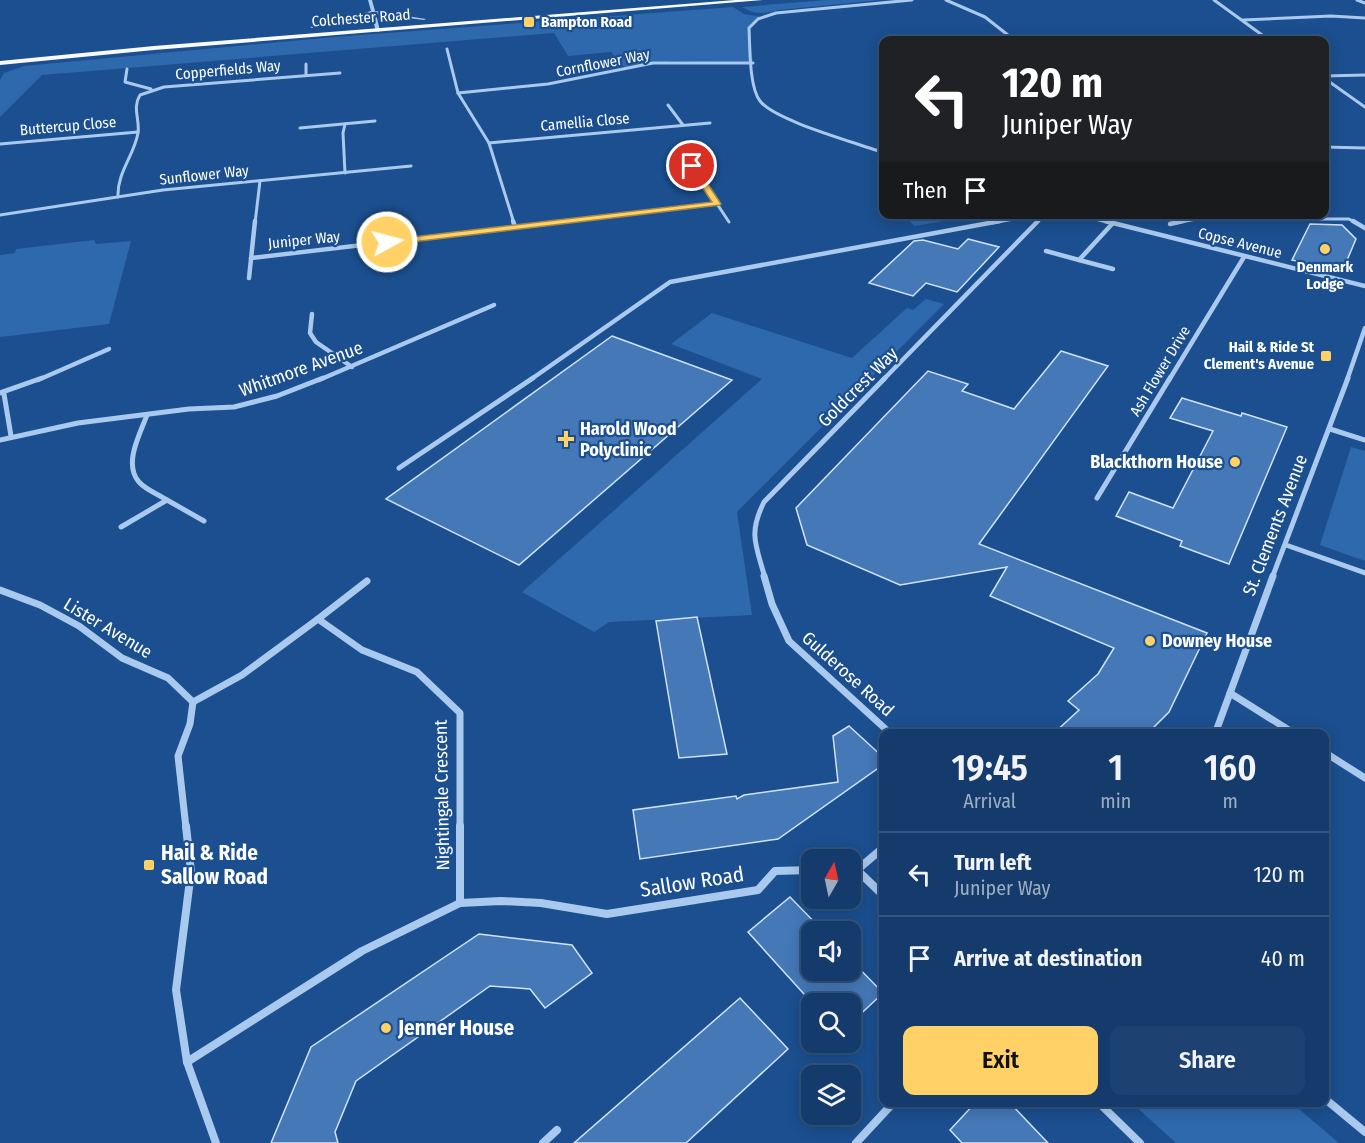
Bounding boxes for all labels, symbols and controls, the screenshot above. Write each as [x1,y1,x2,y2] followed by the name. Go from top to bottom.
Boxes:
[311,6,411,30] street label: Colchester Road
[541,13,632,31] place label: Bampton Road
[522,15,536,29] marker: Bampton Road
[555,45,652,81] street label: Cornflower Way
[175,56,282,84] street label: Copperfields Way
[1002,58,1103,108] text: 120 m
[903,60,981,138] icon: left
[540,109,630,135] street label: Camellia Close
[1002,109,1132,141] text: Juniper Way
[19,113,117,139] street label: Buttercup Close
[666,140,717,191] pin
[675,149,708,182] icon: arrive
[158,161,250,189] street label: Sunflower Way
[959,174,992,207] icon: arrive
[903,177,947,204] text: Then
[355,210,419,274] position arrow
[1196,224,1284,262] street label: Copse Avenue
[267,227,341,253] street label: Juniper Way
[1318,242,1332,256] marker: Denmark Lodge
[1297,258,1354,293] place label: Denmark Lodge
[1126,323,1194,419] street label: Ash Flower Drive
[236,336,366,402] street label: Whitmore Avenue
[1204,338,1315,373] place label: Hail & Ride St Clement's Avenue
[814,343,902,431] street label: Goldcrest Way
[1319,349,1333,363] marker: Hail & Ride St Clement's Avenue
[580,418,677,461] place label: Harold Wood Polyclinic
[557,430,575,448] marker: Harold Wood Polyclinic
[1090,451,1223,473] place label: Blackthorn House
[1238,451,1312,599] street label: St. Clements Avenue
[1228,455,1242,469] marker: Blackthorn House
[60,593,156,663] street label: Lister Avenue
[797,627,899,721] street label: Gulderose Road
[1162,630,1272,652] place label: Downey House
[1143,634,1157,648] marker: Downey House
[430,719,454,871] street label: Nightingale Crescent
[951,746,1028,790] text: 19:45
[1108,746,1123,790] text: 1
[1204,746,1257,790] text: 160
[963,789,1016,813] text: Arrival
[1100,789,1131,813] text: min
[1222,789,1238,813] text: m
[161,840,268,890] place label: Hail & Ride Sallow Road
[801,849,861,909] north arrow
[801,849,861,1125] map controls
[954,849,1032,876] text: Turn left
[142,858,156,872] marker: Hail & Ride Sallow Road
[903,858,936,891] icon: left
[638,861,746,903] street label: Sallow Road
[1253,861,1305,888] text: 120 m
[954,876,1051,900] text: Juniper Way
[801,921,861,981] button: sound
[903,942,936,975] icon: arrive
[954,945,1142,972] text: Arrive at destination
[1261,945,1305,972] text: 40 m
[801,993,861,1053] button: search
[397,1015,514,1041] place label: Jenner House
[379,1021,393,1035] marker: Jenner House
[903,1026,1098,1095] button: Exit
[1110,1026,1305,1095] button: Share
[801,1065,861,1125] button: layers

